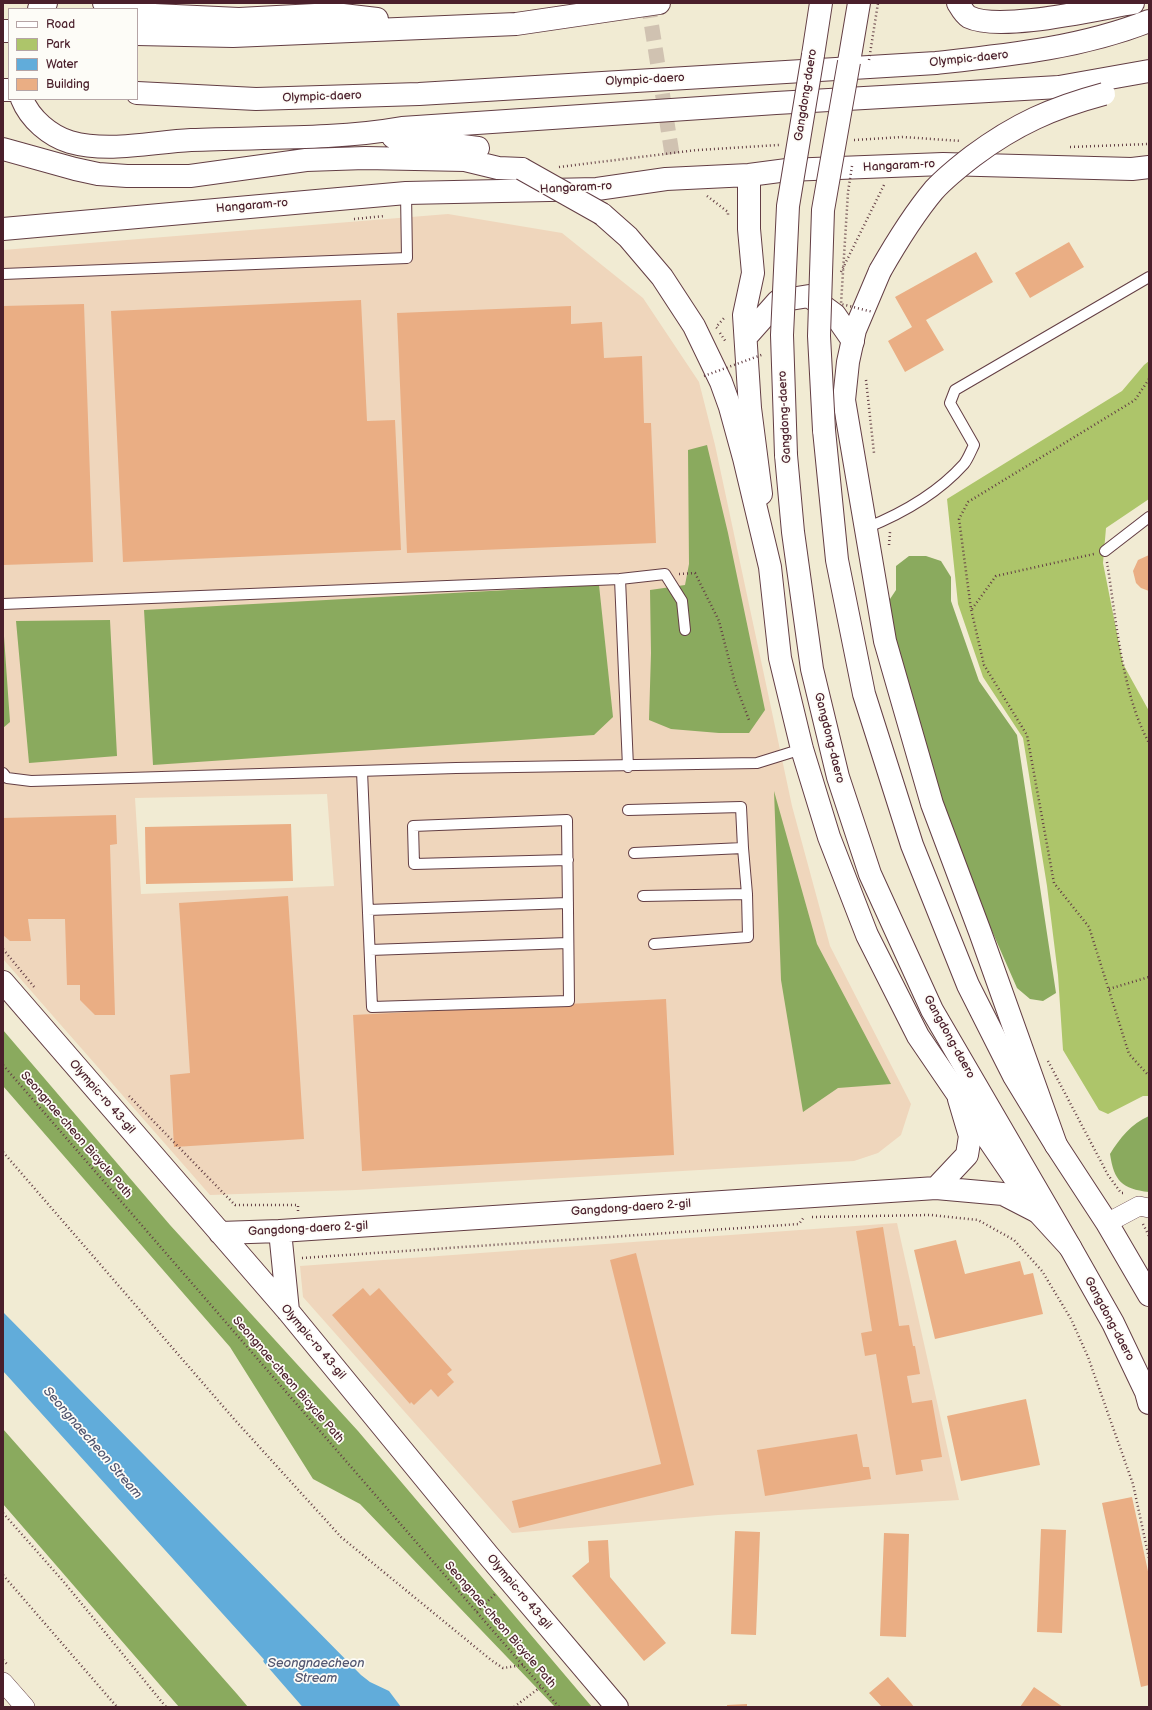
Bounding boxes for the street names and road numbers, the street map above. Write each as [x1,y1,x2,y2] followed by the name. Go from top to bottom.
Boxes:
[792,48,820,142] street label: Gangdong-daero
[929,48,1009,70] street label: Olympic-daero
[605,71,685,89] street label: Olympic-daero
[282,88,362,106] street label: Olympic-daero
[863,157,935,175] street label: Hangaram-ro
[540,179,612,197] street label: Hangaram-ro
[215,196,289,216] street label: Hangaram-ro
[775,370,795,464] street label: Gangdong-daero
[811,691,847,785] street label: Gangdong-daero
[920,993,978,1081] street label: Gangdong-daero
[66,1057,138,1137] street label: Olympic-ro 43-gil
[17,1069,135,1201] street label: Seongnae-cheon Bicycle Path
[571,1197,691,1219] street label: Gangdong-daero 2-gil
[248,1219,368,1239] street label: Gangdong-daero 2-gil
[1081,1275,1137,1363] street label: Gangdong-daero
[277,1302,349,1382] street label: Olympic-ro 43-gil
[229,1314,347,1446] street label: Seongnae-cheon Bicycle Path
[483,1552,555,1632] street label: Olympic-ro 43-gil
[441,1559,559,1691] street label: Seongnae-cheon Bicycle Path

